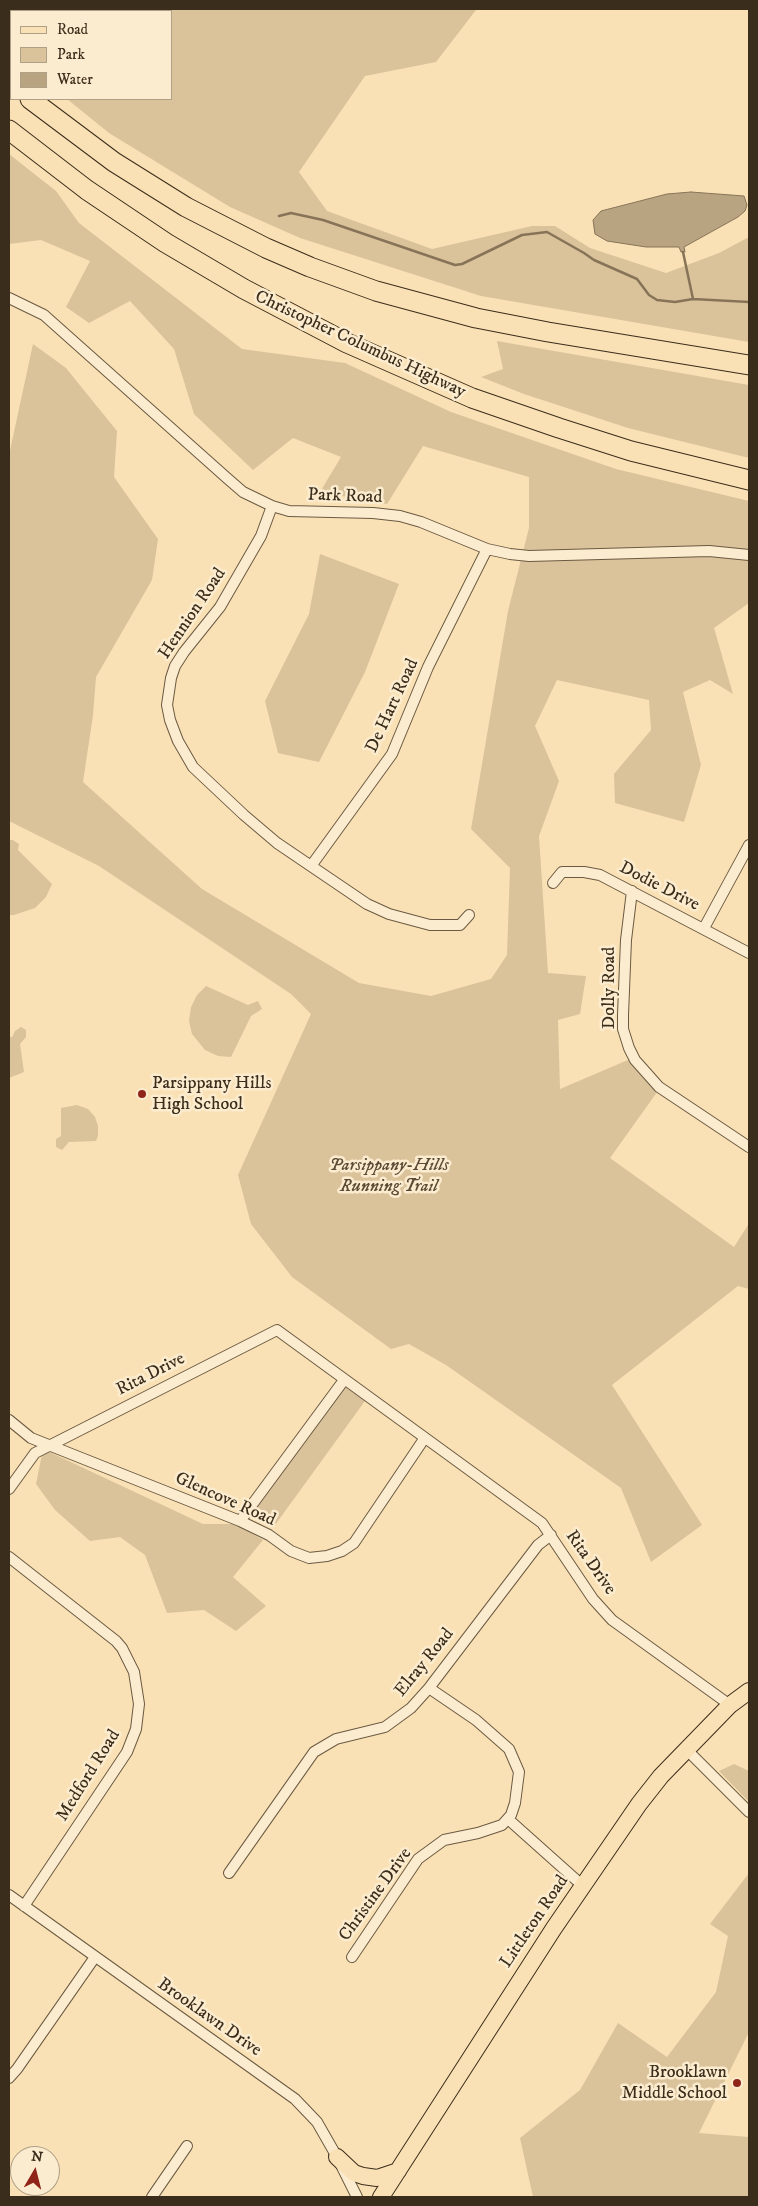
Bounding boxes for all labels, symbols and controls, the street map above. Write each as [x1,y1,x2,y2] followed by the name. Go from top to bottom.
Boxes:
[10,10,172,100] legend
[57,20,88,39] text: Road
[57,45,85,64] text: Park
[57,70,93,89] text: Water
[251,287,469,403] street label: Christopher Columbus Highway
[307,485,383,509] street label: Park Road
[155,564,231,664] street label: Hennion Road
[362,656,424,756] street label: De Hart Road
[615,858,703,916] street label: Dodie Drive
[599,947,621,1029] street label: Dolly Road
[152,1073,271,1116] place label: Parsippany Hills High School
[136,1088,148,1100] marker: Parsippany Hills High School
[329,1155,449,1198] park label: Parsippany-Hills Running Trail
[113,1349,189,1401] street label: Rita Drive
[171,1468,279,1532] street label: Glencove Road
[560,1527,620,1599] street label: Rita Drive
[391,1624,459,1702] street label: Elray Road
[52,1726,126,1826] street label: Medford Road
[335,1844,417,1946] street label: Christine Drive
[496,1872,574,1972] street label: Littleton Road
[153,1974,265,2062] street label: Brooklawn Drive
[622,2062,727,2104] place label: Brooklawn Middle School
[731,2077,743,2089] marker: Brooklawn Middle School
[10,2146,60,2196] north arrow
[30,2147,44,2167] text: N

